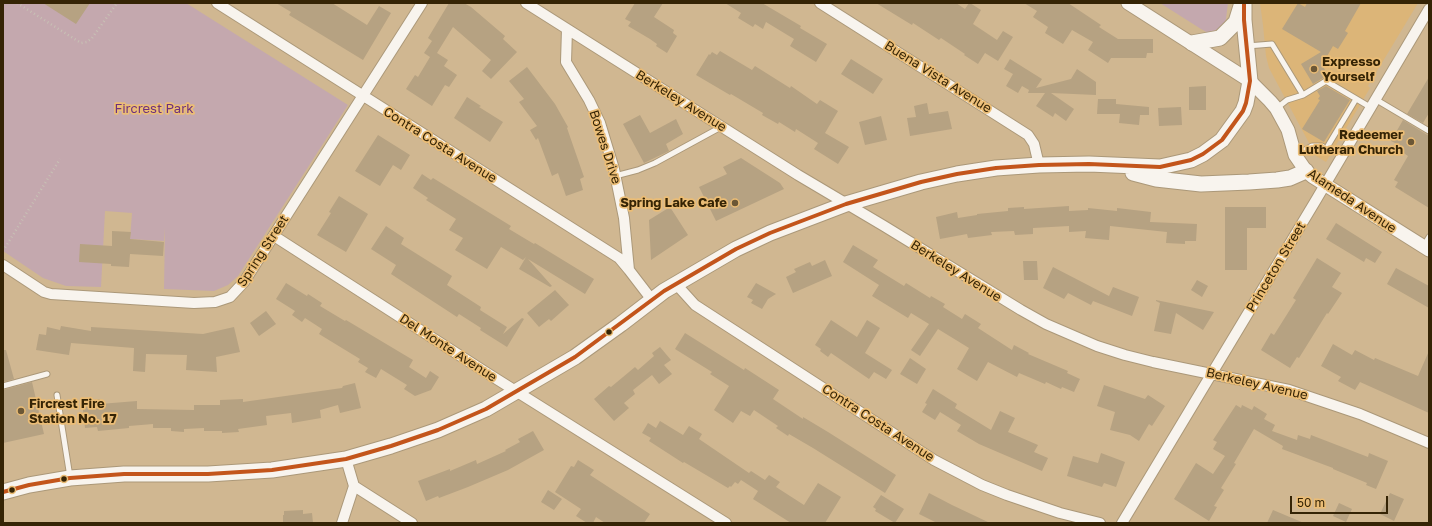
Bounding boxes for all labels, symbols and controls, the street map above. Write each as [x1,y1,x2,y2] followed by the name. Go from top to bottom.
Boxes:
[882,38,994,116] street label: Buena Vista Avenue
[1322,54,1381,85] place label: Expresso Yourself
[1309,64,1319,74] marker: Expresso Yourself
[633,67,729,135] street label: Berkeley Avenue
[114,101,194,117] park label: Fircrest Park
[381,104,499,186] street label: Contra Costa Avenue
[586,108,624,186] street label: Bowes Drive
[1299,127,1403,158] place label: Redeemer Lutheran Church
[1406,137,1416,147] marker: Redeemer Lutheran Church
[1305,166,1399,236] street label: Alameda Avenue
[620,195,727,211] place label: Spring Lake Cafe
[730,198,740,208] marker: Spring Lake Cafe
[234,212,292,290] street label: Spring Street
[1243,219,1309,315] street label: Princeton Street
[908,237,1004,305] street label: Berkeley Avenue
[396,311,500,385] street label: Del Monte Avenue
[604,327,614,337] unlabelled marker
[1205,365,1309,403] street label: Berkeley Avenue
[819,381,937,465] street label: Contra Costa Avenue
[29,396,117,427] place label: Fircrest Fire Station No. 17
[16,406,26,416] marker: Fircrest Fire Station No. 17
[59,474,69,484] unlabelled marker
[7,485,17,495] unlabelled marker
[1292,488,1390,514] scale bar
[1297,495,1325,510] text: 50 m

